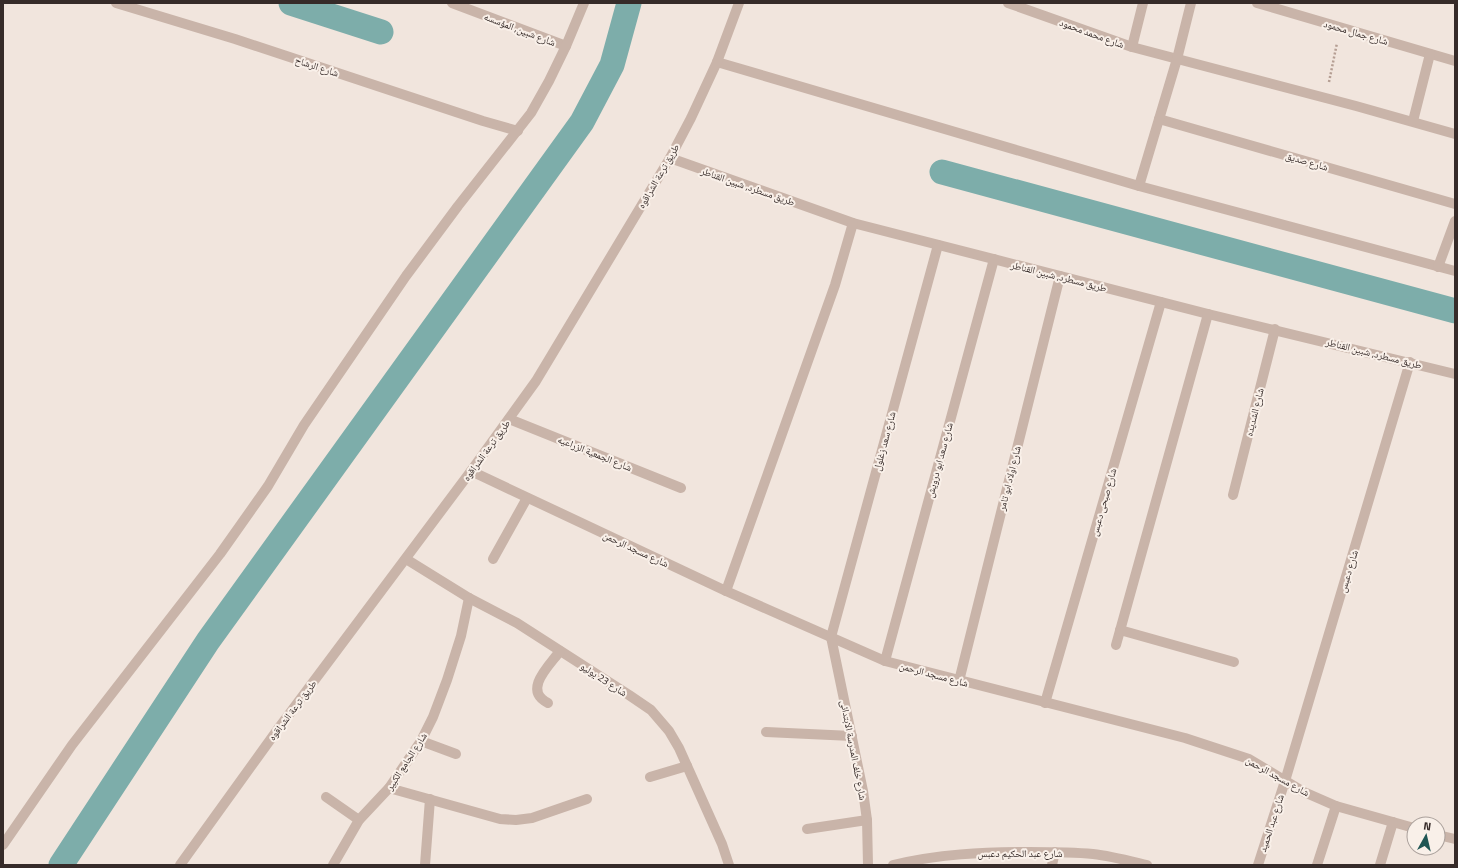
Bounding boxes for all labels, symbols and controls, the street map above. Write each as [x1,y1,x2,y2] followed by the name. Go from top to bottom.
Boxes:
[482,9,558,50] street label: شارع شبين, المؤسسه
[1057,15,1127,52] street label: شارع محمد محمود
[1322,16,1390,49] street label: شارع جمال محمود
[293,52,341,81] street label: شارع الرشاح
[634,141,683,211] street label: طريق ترعة الشراقوه
[1284,148,1330,175] street label: شارع صديق
[698,163,797,210] street label: طريق مسطرد, شبين القناطر
[1008,257,1109,296] street label: طريق مسطرد, شبين القناطر
[1323,334,1424,373] street label: طريق مسطرد, شبين القناطر
[1241,386,1268,438] street label: شارع الشديده
[869,409,900,472] street label: شارع سعد زغلول
[459,416,514,484] street label: طريق ترعة الشراقوه
[922,421,957,499] street label: شارع سعد ابو درويش
[555,432,635,475] street label: شارع الجمعية الزراعيه
[994,444,1025,513] street label: شارع اولاد ابو تامر
[1087,466,1120,538] street label: شارع صبحى دعبس
[600,528,671,571] street label: شارع مسجد الرحمن
[1335,548,1362,594] street label: شارع دعبس
[898,658,970,691] street label: شارع مسجد الرحمن
[577,659,630,700] street label: شارع 23 يوليو
[265,677,320,744] street label: طريق ترعة الشراقوه
[836,699,871,802] street label: شارع خلف المدرسة الابتدائى
[382,729,431,794] street label: شارع الجامع الكبير
[1243,753,1313,800] street label: شارع مسجد الرحمن
[1255,792,1288,854] street label: شارع عبد الحميد
[1406,816,1446,856] north arrow
[1423,818,1432,835] text: N
[977,846,1063,861] street label: شارع عبد الحكيم دعبس

